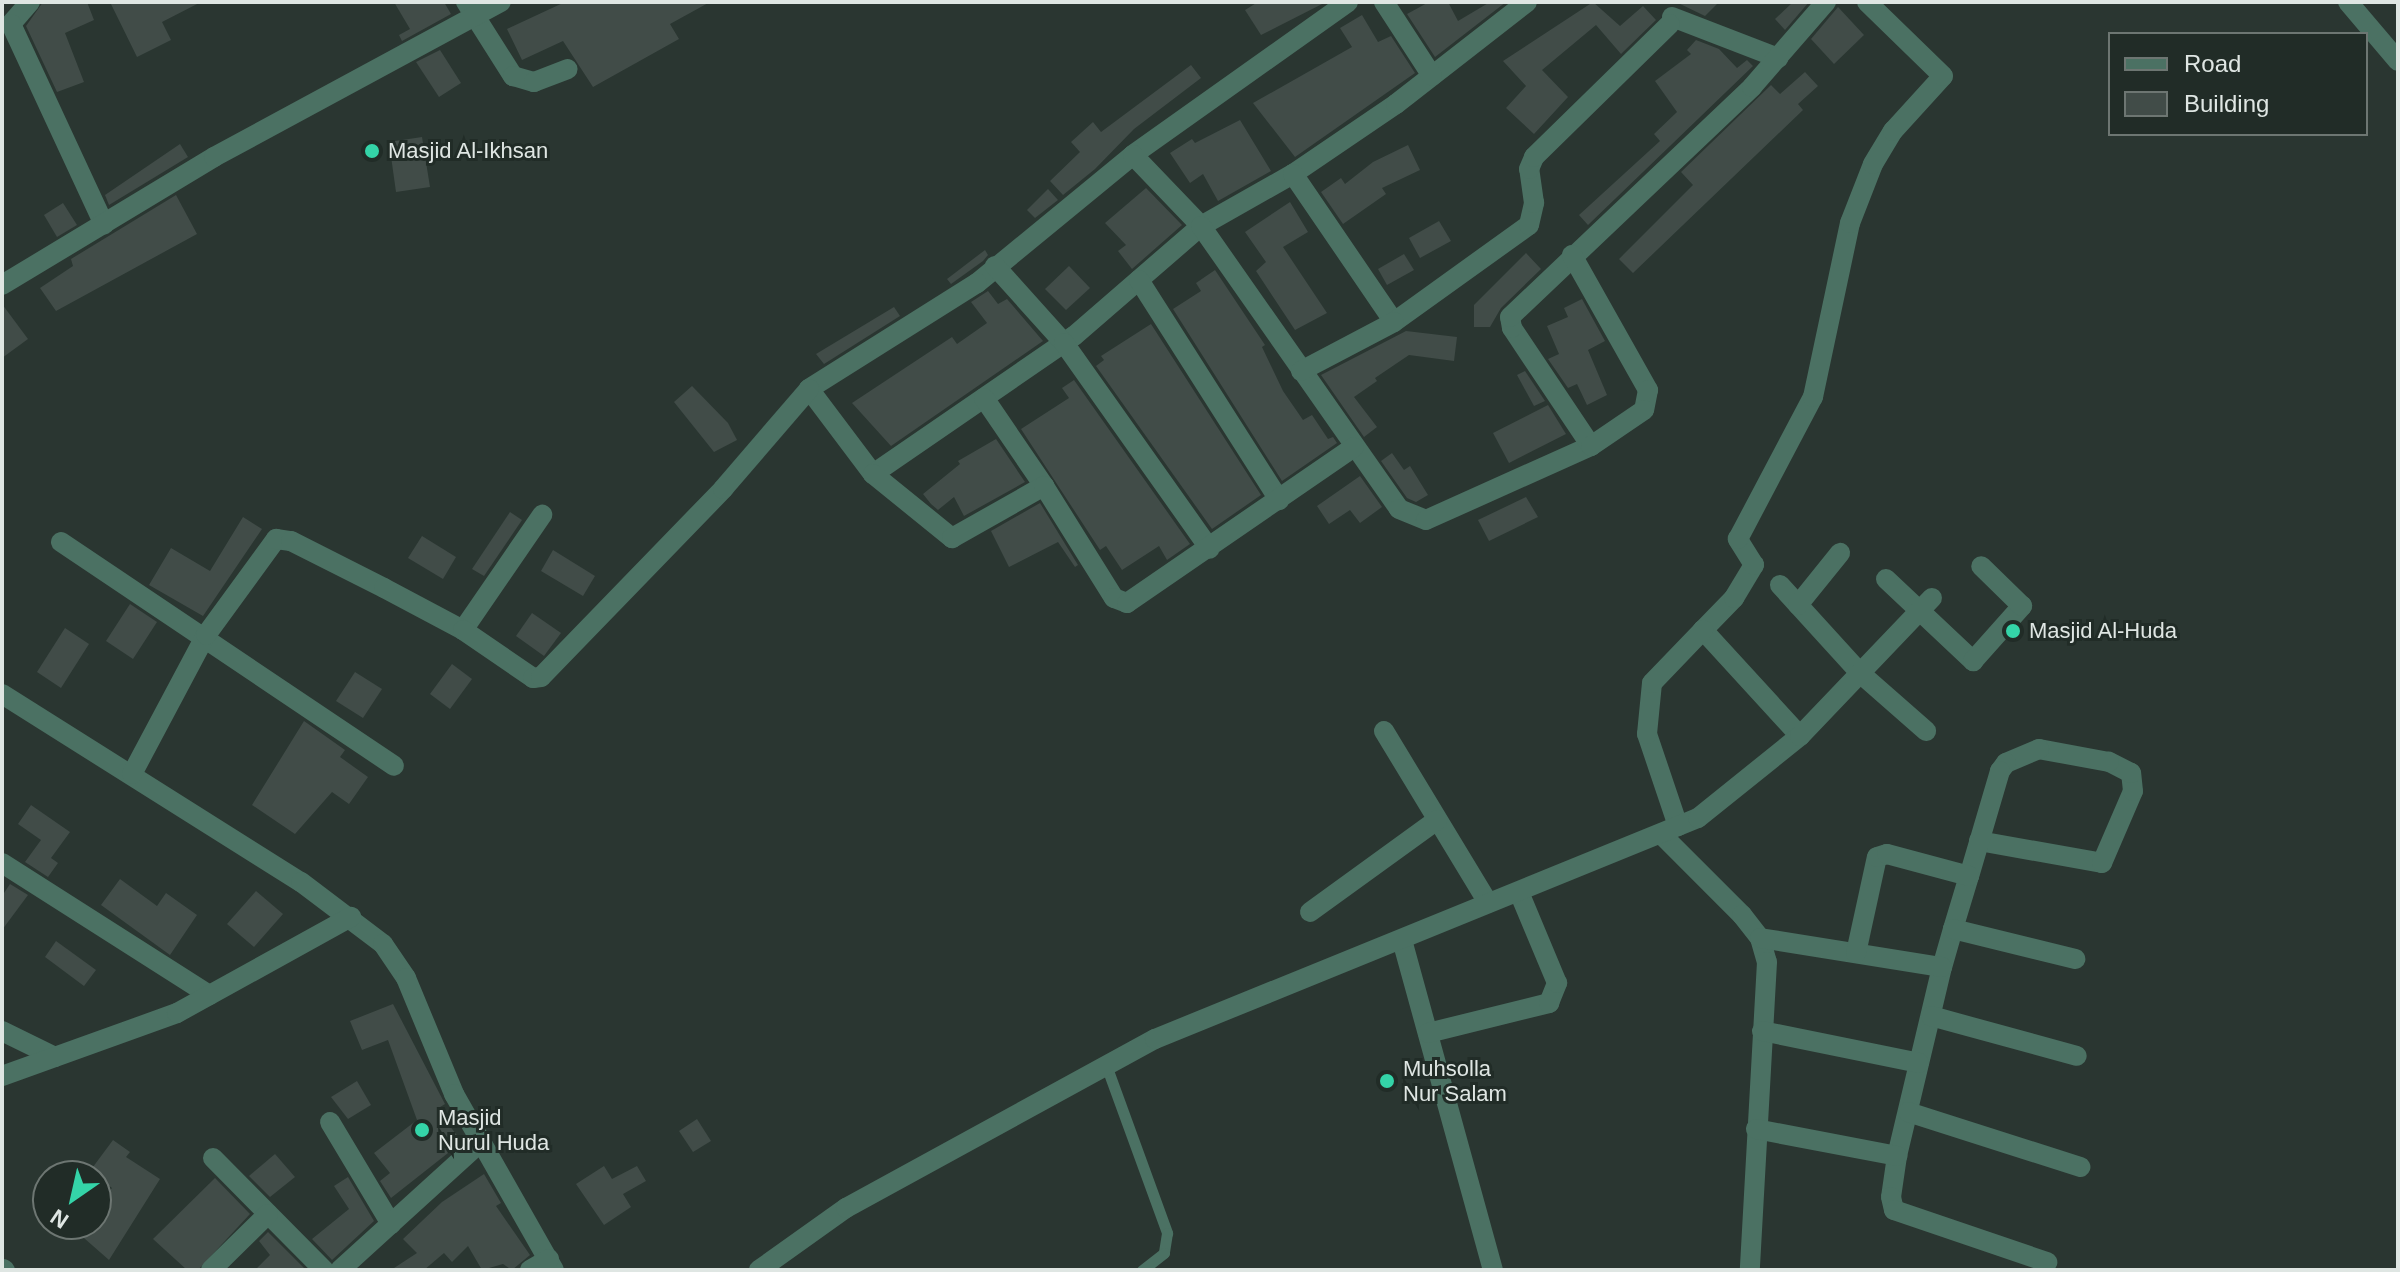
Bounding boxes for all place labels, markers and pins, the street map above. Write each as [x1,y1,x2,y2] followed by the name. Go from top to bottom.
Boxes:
[388,138,549,164] place label: Masjid Al-Ikhsan
[363,142,381,160] marker: Masjid Al-Ikhsan
[2029,618,2178,644] place label: Masjid Al-Huda
[2004,622,2022,640] marker: Masjid Al-Huda
[1403,1055,1507,1106] place label: Muhsolla Nur Salam
[1378,1072,1396,1090] marker: Muhsolla Nur Salam
[438,1104,549,1156] place label: Masjid Nurul Huda
[413,1121,431,1139] marker: Masjid Nurul Huda

